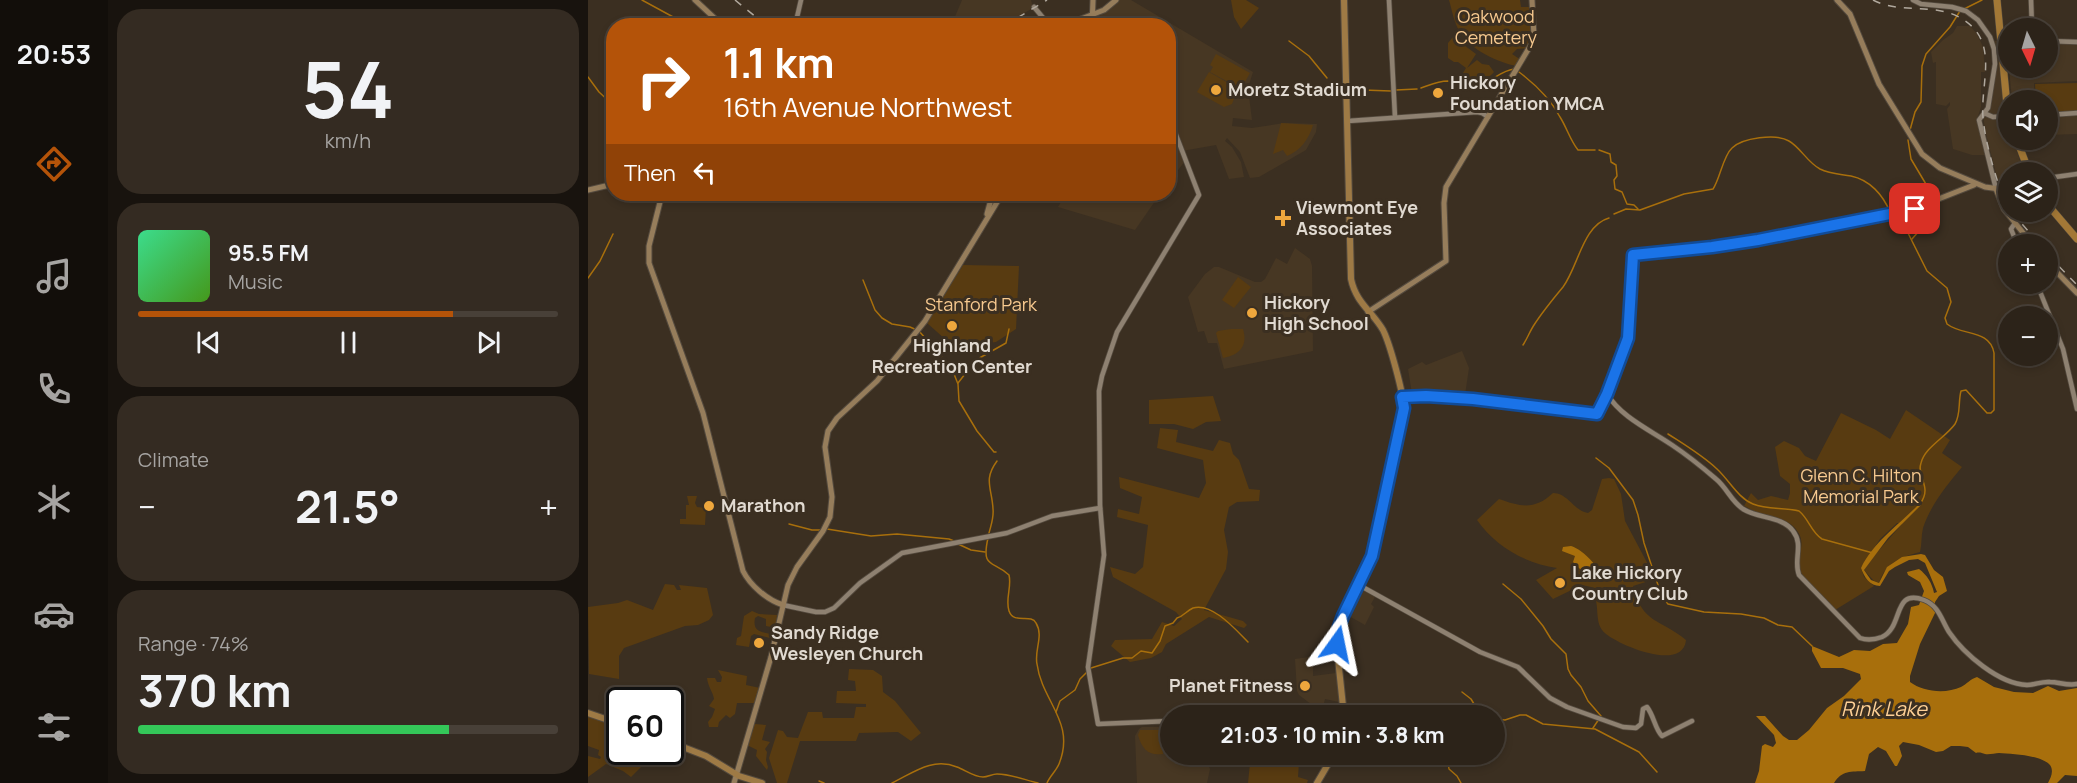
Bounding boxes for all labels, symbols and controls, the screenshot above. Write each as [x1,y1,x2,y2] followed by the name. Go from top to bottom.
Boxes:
[1455,4,1538,49] park label: Oakwood Cemetery
[1998,18,2058,78] north arrow
[1998,18,2058,366] map controls
[723,33,835,91] text: 1.1 km
[17,35,91,72] text: 20:53
[301,35,395,141] text: 54
[624,42,702,120] icon: right
[1450,70,1604,115] place label: Hickory Foundation YMCA
[1228,77,1367,101] place label: Moretz Stadium
[1209,83,1223,97] marker: Moretz Stadium
[1431,86,1445,100] marker: Hickory Foundation YMCA
[723,88,1012,125] text: 16th Avenue Northwest
[1998,90,2058,150] button: sound
[325,127,371,154] text: km/h
[33,143,75,185] icon: directions
[688,156,721,189] icon: left
[624,158,676,188] text: Then
[1998,162,2058,222] button: layers
[1889,183,1940,234] pin
[1898,192,1931,225] icon: arrive
[1296,195,1418,240] place label: Viewmont Eye Associates
[1274,209,1292,227] marker: Viewmont Eye Associates
[1998,234,2058,294] button: +
[228,238,309,268] text: 95.5 FM
[33,255,75,297] icon: music
[228,268,283,295] text: Music
[1264,290,1369,335] place label: Hickory High School
[925,292,1038,316] park label: Stanford Park
[1245,306,1259,320] marker: Hickory High School
[1998,306,2058,366] button: −
[945,319,959,333] marker: Highland Recreation Center
[192,326,225,359] icon: previous
[332,326,365,359] icon: pause
[472,326,505,359] icon: next
[872,333,1032,378] place label: Highland Recreation Center
[33,368,75,410] icon: phone
[138,446,209,473] text: Climate
[1800,463,1922,508] park label: Glenn C. Hilton Memorial Park
[295,475,400,537] text: 21.5°
[33,481,75,523] icon: climate
[138,484,156,529] text: −
[539,484,558,529] text: +
[721,493,806,517] place label: Marathon
[702,499,716,513] marker: Marathon
[1572,560,1688,605] place label: Lake Hickory Country Club
[1553,576,1567,590] marker: Lake Hickory Country Club
[33,593,75,635] icon: car
[1305,612,1369,676] position arrow
[771,620,923,665] place label: Sandy Ridge Wesleyen Church
[138,630,249,657] text: Range · 74%
[752,636,766,650] marker: Sandy Ridge Wesleyen Church
[138,659,291,721] text: 370 km
[1169,673,1293,697] place label: Planet Fitness
[1298,679,1312,693] marker: Planet Fitness
[606,687,684,765] speed limit sign: 60
[1841,695,1928,722] water label: Rink Lake
[33,706,75,748] icon: filters
[1220,720,1445,750] text: 21:03 · 10 min · 3.8 km

